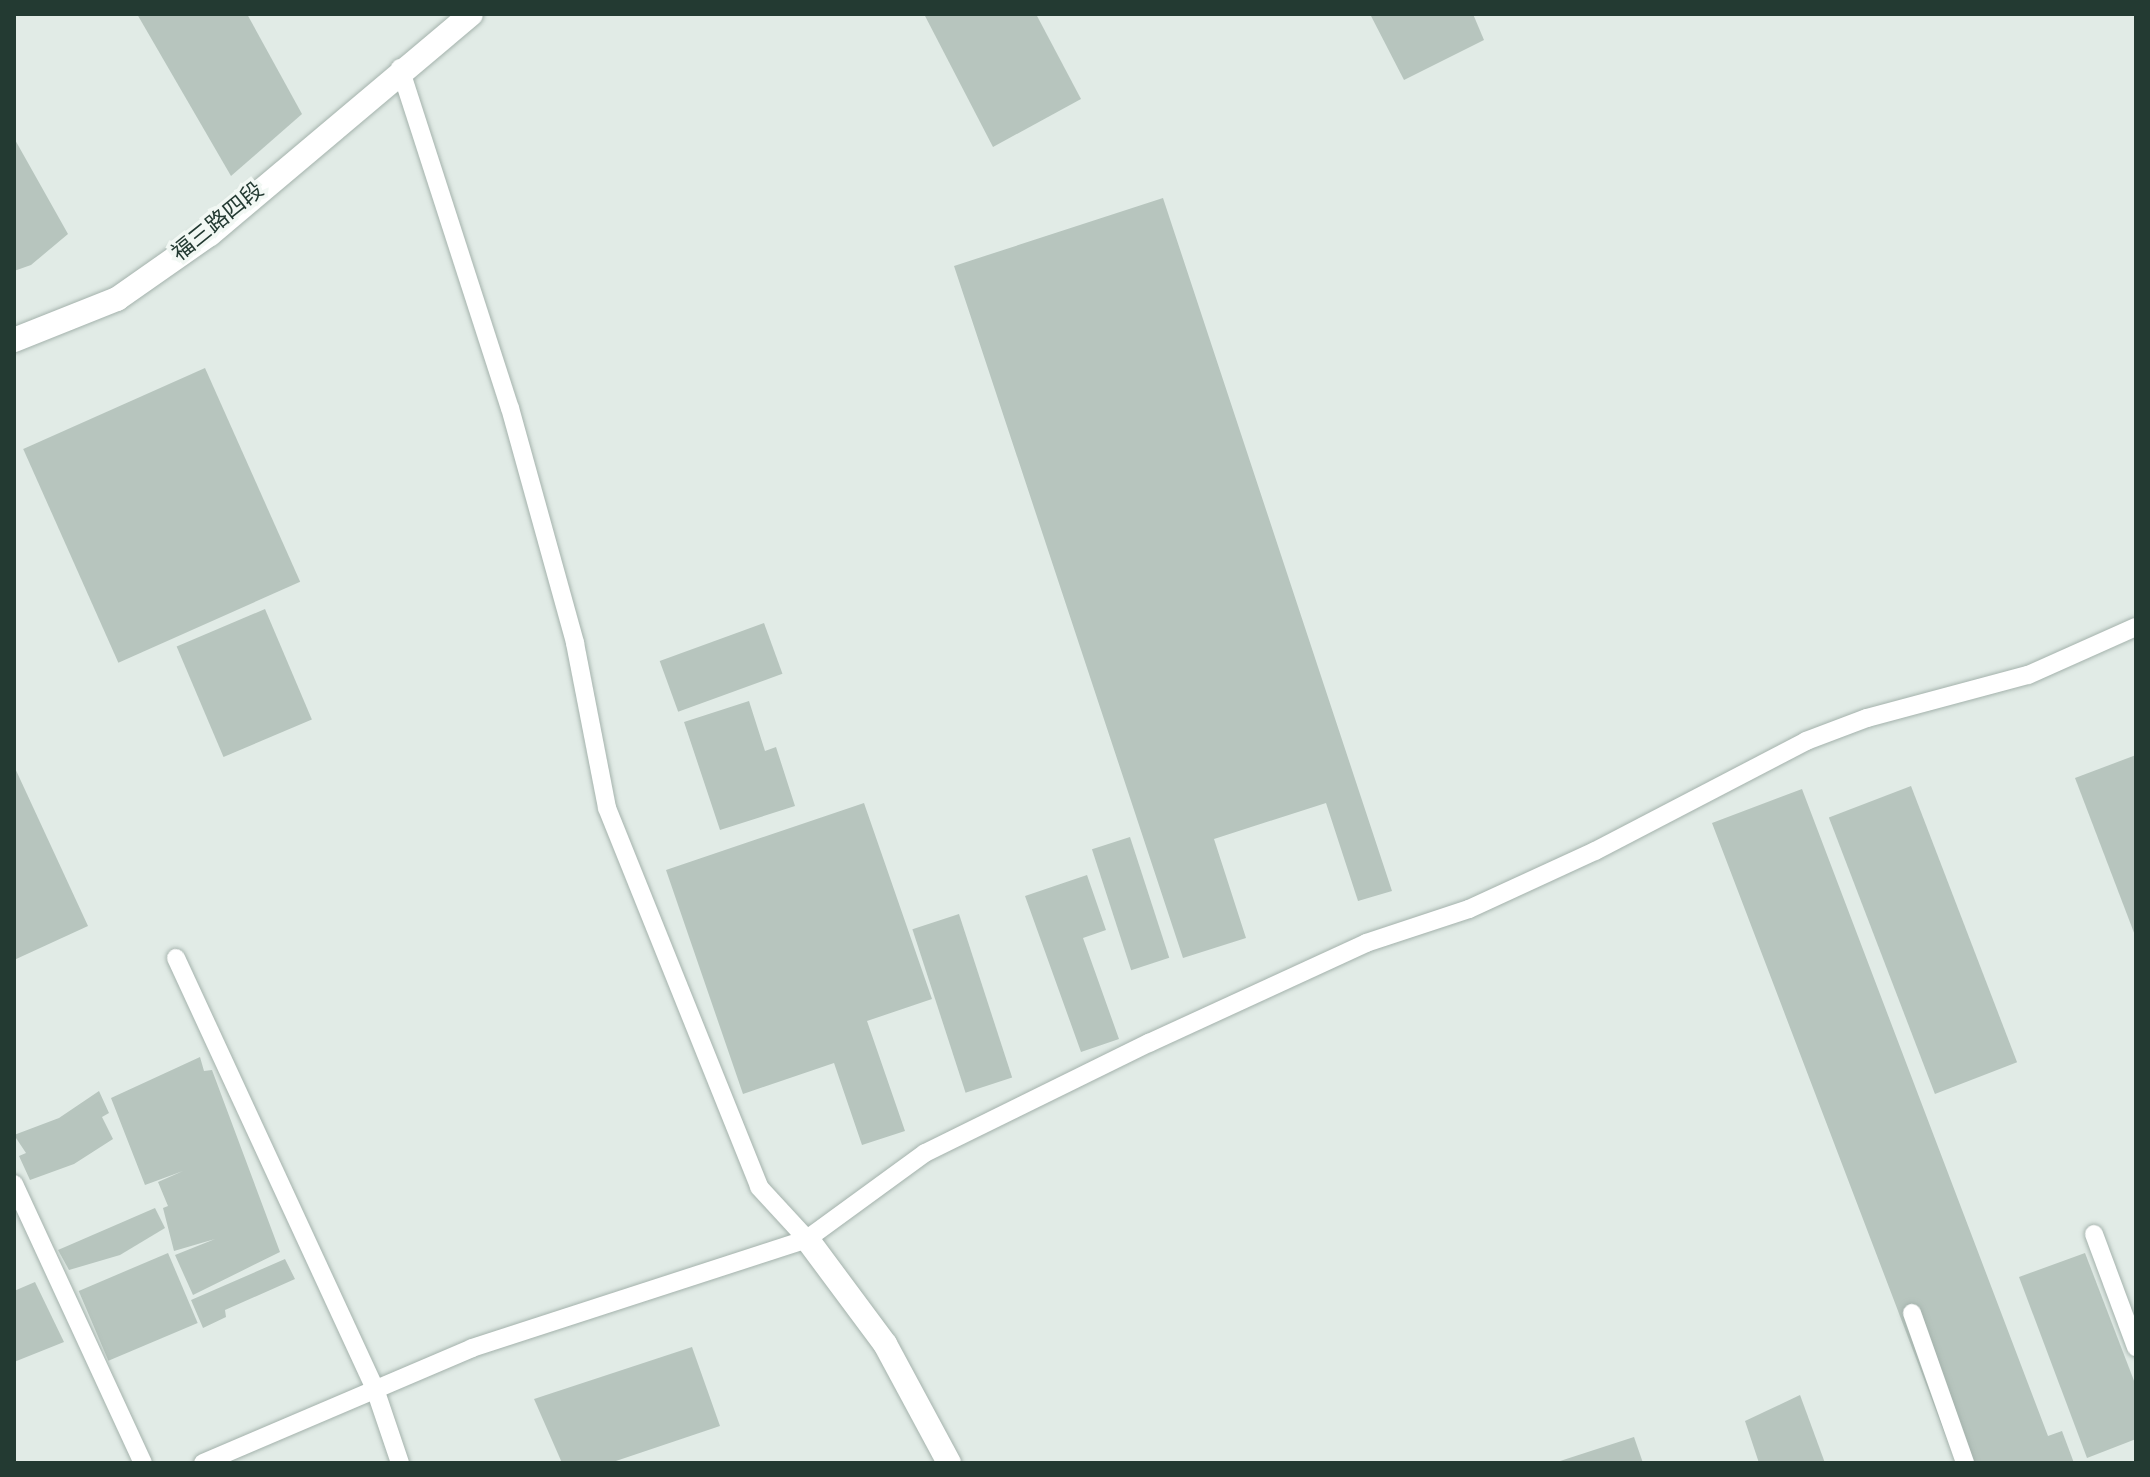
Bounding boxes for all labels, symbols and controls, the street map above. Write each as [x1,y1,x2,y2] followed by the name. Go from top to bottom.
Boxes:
[167,177,269,267] street label: 福三路四段

